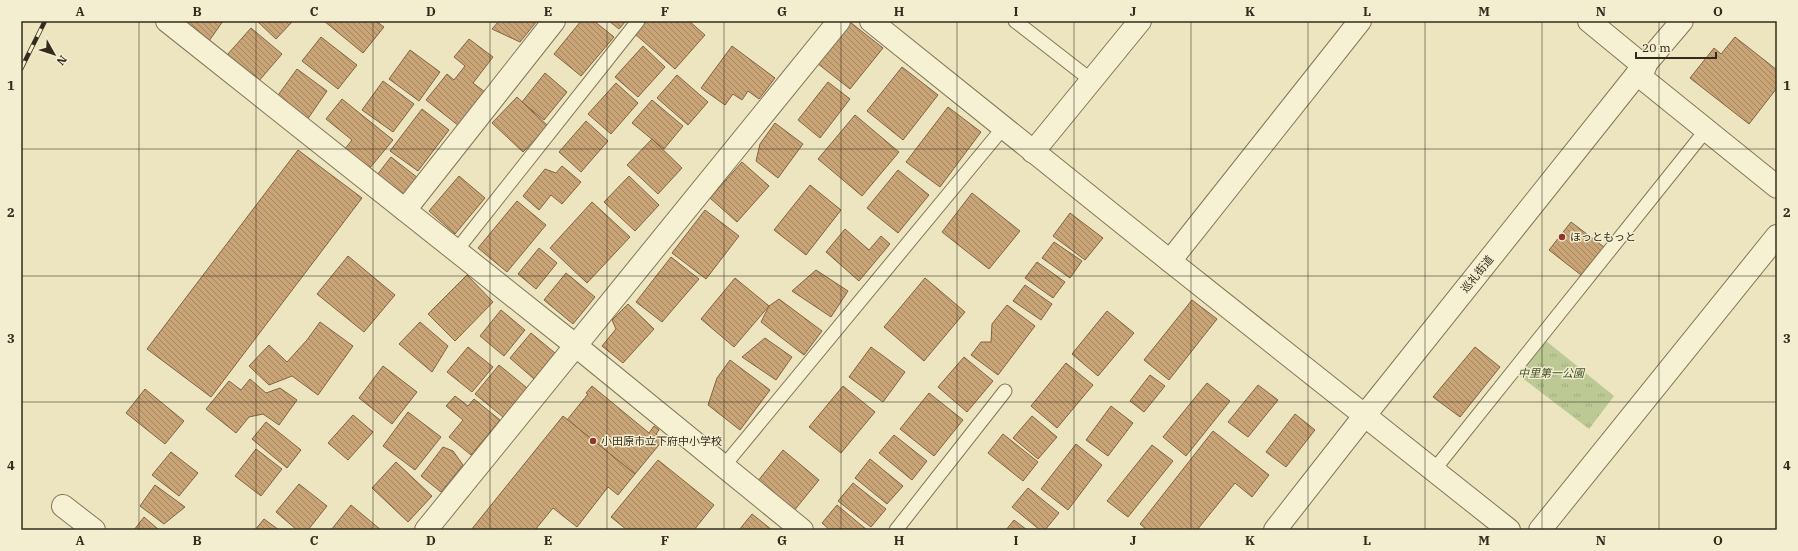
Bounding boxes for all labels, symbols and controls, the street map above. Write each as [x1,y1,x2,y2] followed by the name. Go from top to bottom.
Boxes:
[75,3,85,20] text: A
[192,3,202,20] text: B
[310,3,319,20] text: C
[426,3,436,20] text: D
[544,3,552,20] text: E
[661,3,669,20] text: F
[777,3,787,20] text: G
[894,3,905,20] text: H
[1014,3,1019,20] text: I
[1130,3,1137,20] text: J
[1245,3,1255,20] text: K
[1363,3,1371,20] text: L
[1478,3,1490,20] text: M
[1596,3,1606,20] text: N
[1713,3,1723,20] text: O
[34,34,74,74] north arrow
[1636,34,1716,60] scale bar
[1642,40,1671,55] text: 20 m
[53,53,70,68] text: N
[7,77,15,94] text: 1
[1783,77,1791,94] text: 1
[7,204,15,221] text: 2
[1783,204,1791,221] text: 2
[1570,230,1636,244] place label: ほっともっと
[1557,232,1567,242] marker: ほっともっと
[1458,252,1496,296] street label: 巡礼街道
[7,330,15,347] text: 3
[1783,330,1791,347] text: 3
[1518,366,1586,380] park label: 中里第一公園
[601,434,722,448] place label: 小田原市立下府中小学校
[588,436,598,446] marker: 小田原市立下府中小学校
[7,457,15,474] text: 4
[1783,457,1791,474] text: 4
[75,532,85,549] text: A
[192,532,202,549] text: B
[310,532,319,549] text: C
[426,532,436,549] text: D
[544,532,552,549] text: E
[661,532,669,549] text: F
[777,532,787,549] text: G
[894,532,905,549] text: H
[1014,532,1019,549] text: I
[1130,532,1137,549] text: J
[1245,532,1255,549] text: K
[1363,532,1371,549] text: L
[1478,532,1490,549] text: M
[1596,532,1606,549] text: N
[1713,532,1723,549] text: O

